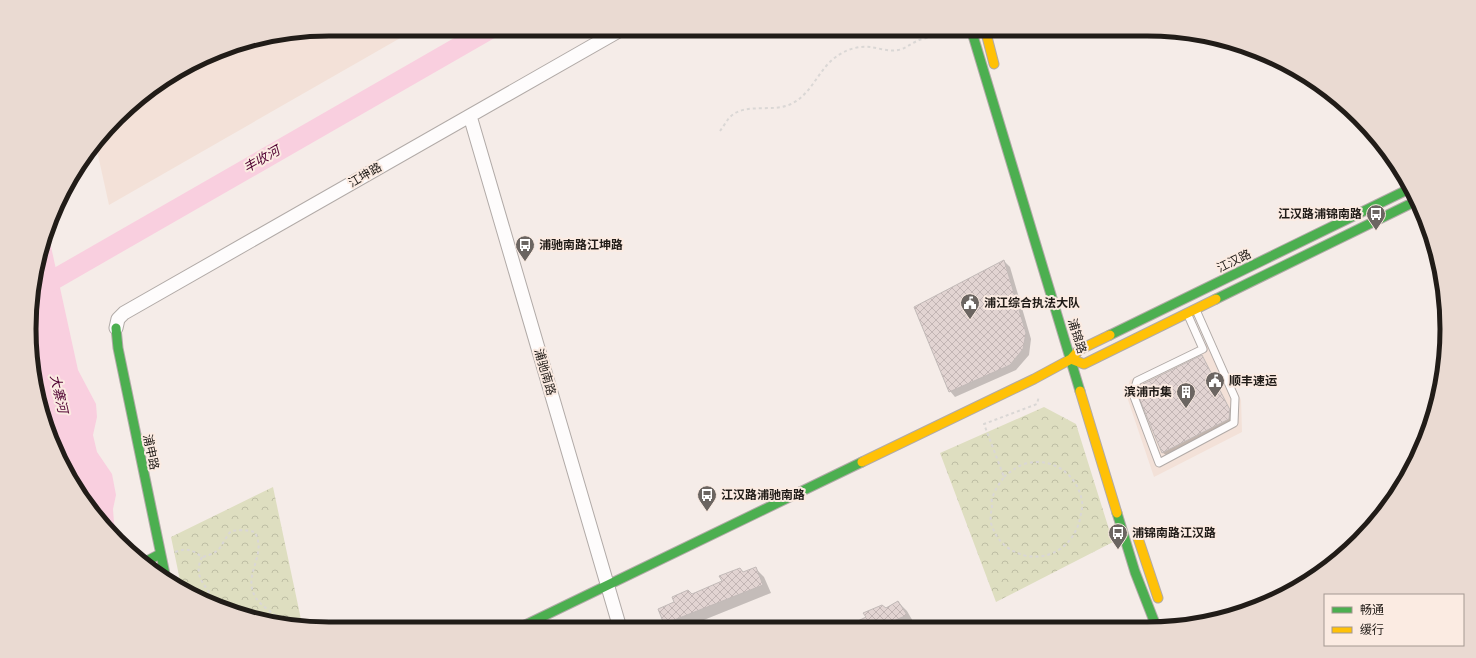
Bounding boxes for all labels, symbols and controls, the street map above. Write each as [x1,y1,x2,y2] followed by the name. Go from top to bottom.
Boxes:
[241,142,285,175] water label: 丰收河
[346,160,384,189] street label: 江坤路
[1365,203,1387,231] bus stop icon: 江汉路浦锦南路
[1278,207,1362,220] place label: 江汉路浦锦南路
[514,234,536,262] bus stop icon: 浦驰南路江坤路
[539,238,623,251] place label: 浦驰南路江坤路
[1215,247,1253,274] street label: 江汉路
[959,292,981,320] public building icon: 浦江综合执法大队
[984,296,1080,309] place label: 浦江综合执法大队
[1066,317,1089,355] street label: 浦锦路
[533,347,558,397] street label: 浦驰南路
[1204,370,1226,398] public building icon: 顺丰速运
[47,373,70,417] water label: 大寨河
[1229,374,1277,387] place label: 顺丰速运
[1175,381,1197,409] building icon: 滨浦市集
[1124,385,1172,398] place label: 滨浦市集
[141,433,162,471] street label: 浦申路
[696,484,718,512] bus stop icon: 江汉路浦驰南路
[721,488,805,501] place label: 江汉路浦驰南路
[1107,522,1129,550] bus stop icon: 浦锦南路江汉路
[1132,526,1216,539] place label: 浦锦南路江汉路
[1324,594,1464,646] legend
[1360,603,1384,616] text: 畅通
[1360,623,1384,636] text: 缓行

